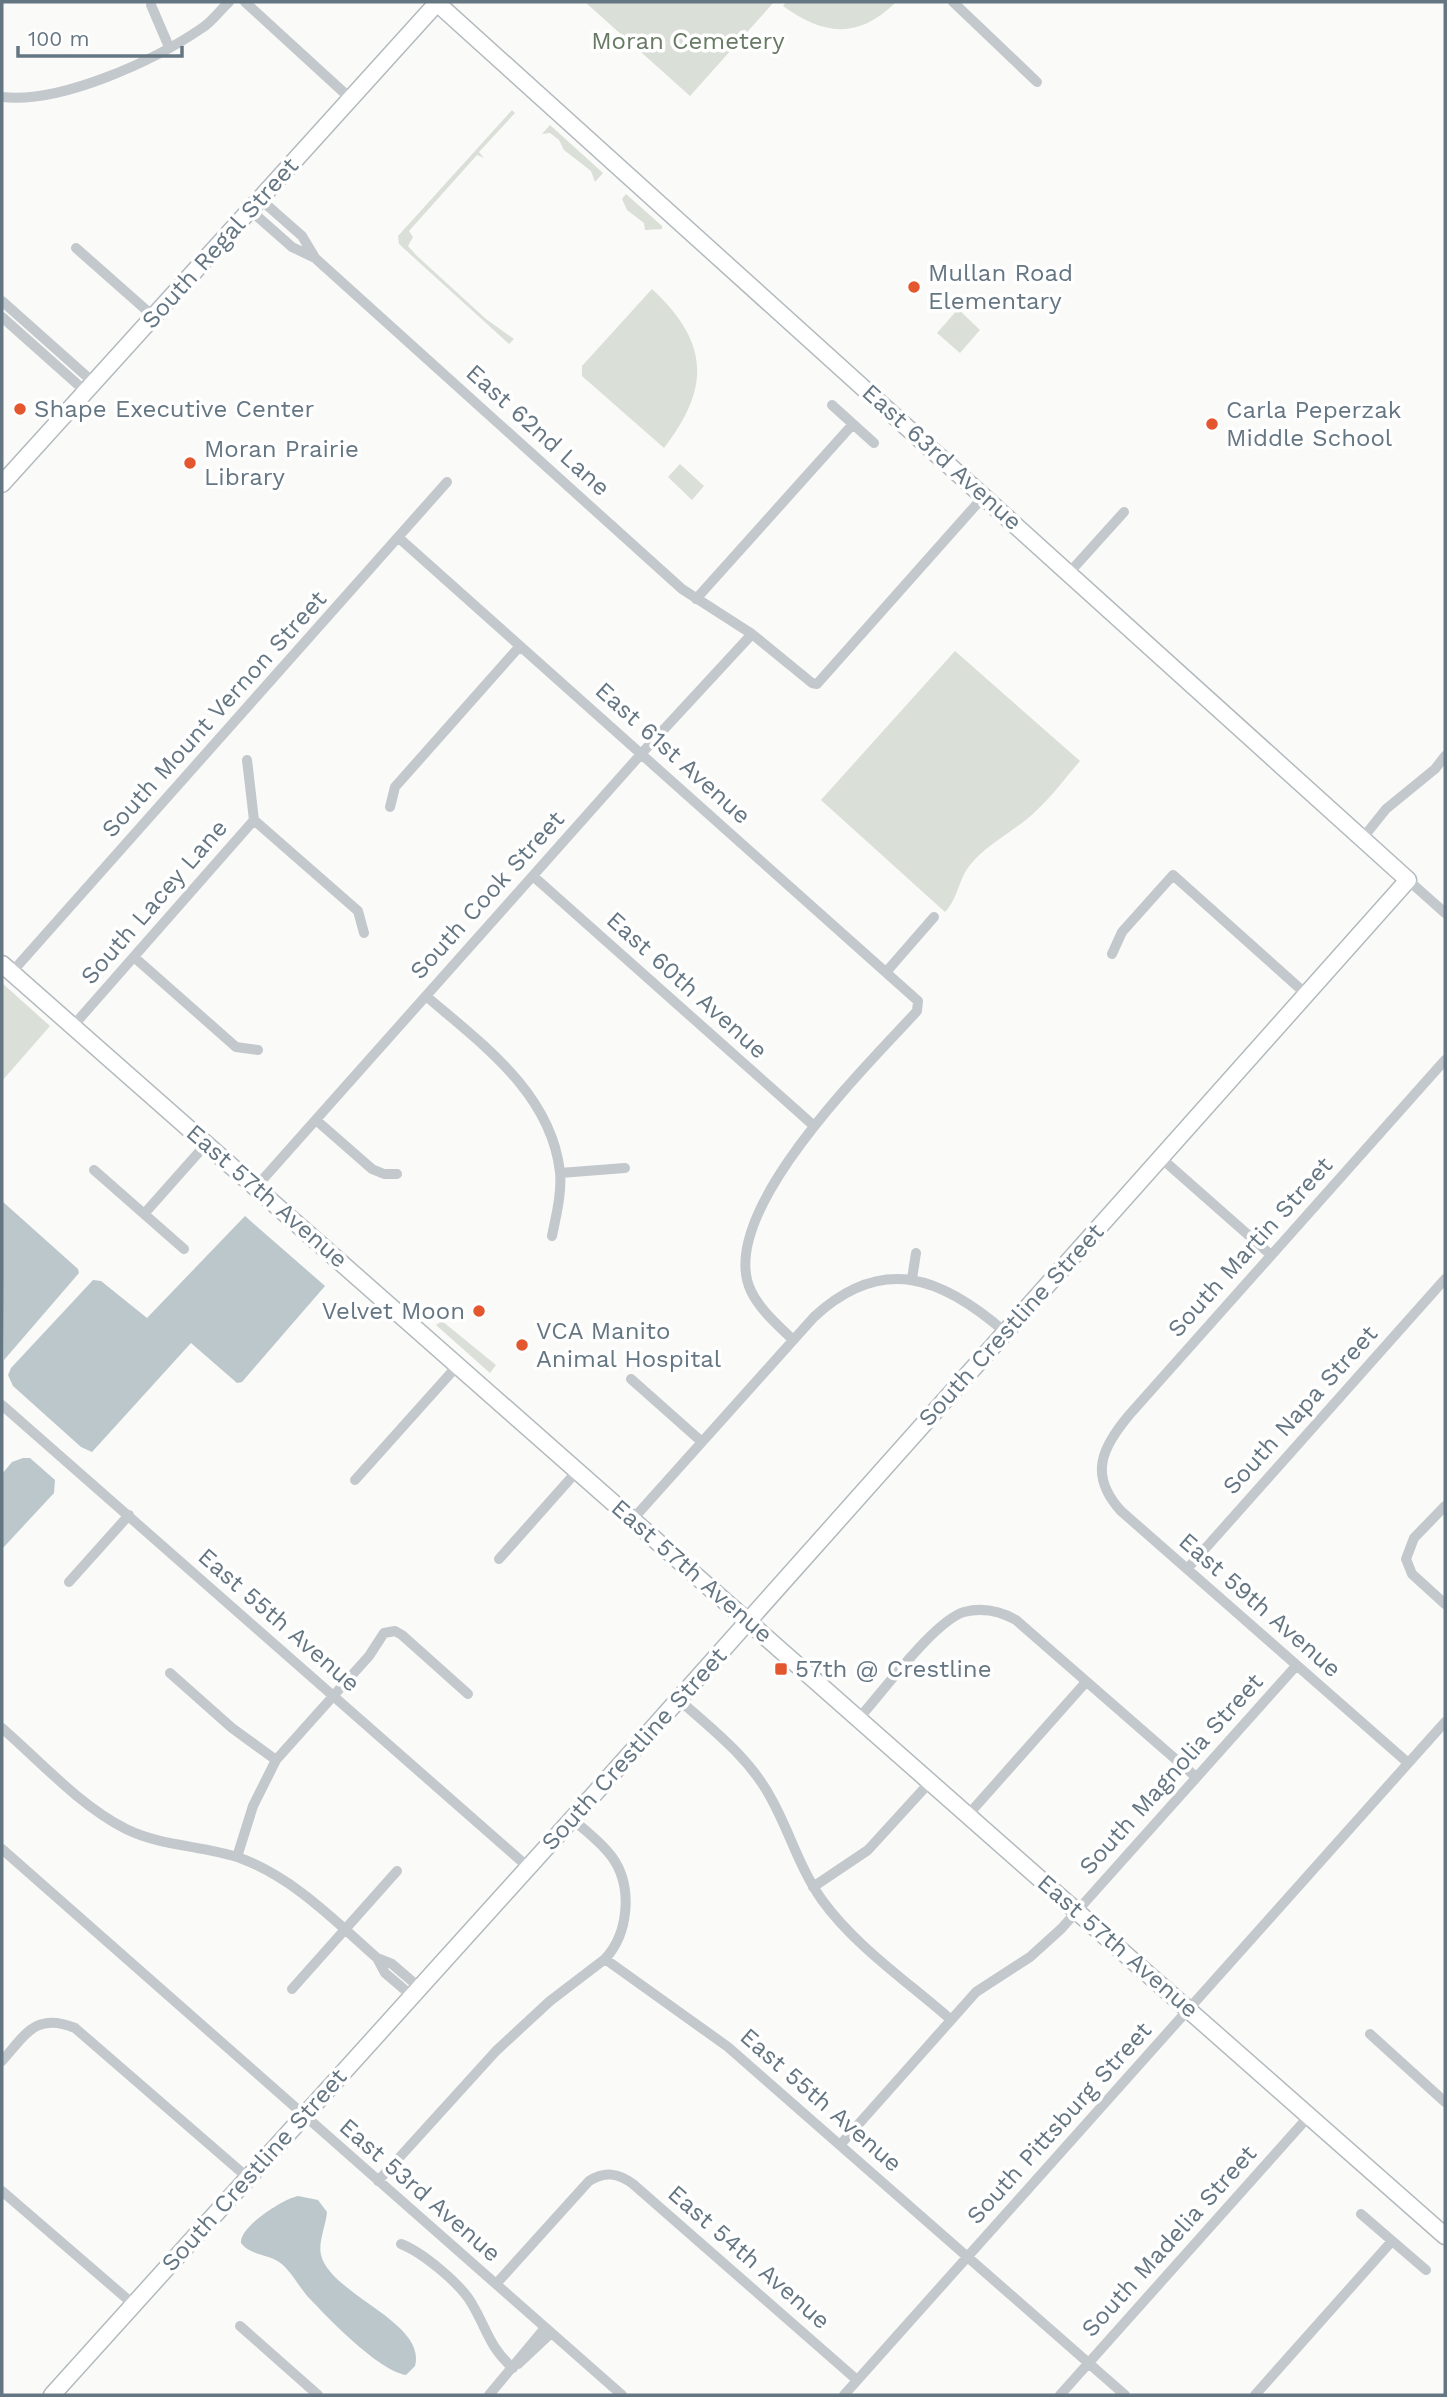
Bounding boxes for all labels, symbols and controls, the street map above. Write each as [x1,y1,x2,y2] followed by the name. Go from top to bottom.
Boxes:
[18,14,182,58] scale bar
[28,26,90,51] text: 100 m
[591,27,785,55] park label: Moran Cemetery
[136,152,304,334] street label: South Regal Street
[928,259,1073,315] place label: Mullan Road Elementary
[906,279,922,295] marker: Mullan Road Elementary
[461,358,615,502] street label: East 62nd Lane
[856,378,1028,536] street label: East 63rd Avenue
[34,395,314,423] place label: Shape Executive Center
[1226,396,1402,452] place label: Carla Peperzak Middle School
[12,401,28,417] marker: Shape Executive Center
[1204,416,1220,432] marker: Carla Peperzak Middle School
[204,435,359,491] place label: Moran Prairie Library
[182,455,198,471] marker: Moran Prairie Library
[96,585,332,843] street label: South Mount Vernon Street
[590,676,756,830] street label: East 61st Avenue
[404,805,570,985] street label: South Cook Street
[75,814,233,990] street label: South Lacey Lane
[601,906,773,1064] street label: East 60th Avenue
[181,1118,353,1274] street label: East 57th Avenue
[1162,1151,1338,1343] street label: South Martin Street
[913,1218,1109,1432] street label: South Crestline Street
[322,1297,465,1325] place label: Velvet Moon
[471,1303,487,1319] marker: Velvet Moon
[536,1317,722,1373] place label: VCA Manito Animal Hospital
[1217,1320,1383,1500] street label: South Napa Street
[514,1337,530,1353] marker: VCA Manito Animal Hospital
[606,1493,778,1649] street label: East 57th Avenue
[1173,1527,1347,1683] street label: East 59th Avenue
[193,1542,365,1698] street label: East 55th Avenue
[536,1642,732,1856] street label: South Crestline Street
[795,1655,992,1683] place label: 57th @ Crestline
[773,1661,789,1677] marker: 57th @ Crestline
[1073,1668,1269,1880] street label: South Magnolia Street
[1032,1868,1204,2024] street label: East 57th Avenue
[961,2016,1157,2230] street label: South Pittsburg Street
[735,2022,907,2178] street label: East 55th Avenue
[156,2063,352,2277] street label: South Crestline Street
[334,2112,506,2268] street label: East 53rd Avenue
[1076,2140,1262,2342] street label: South Madelia Street
[662,2179,836,2335] street label: East 54th Avenue

